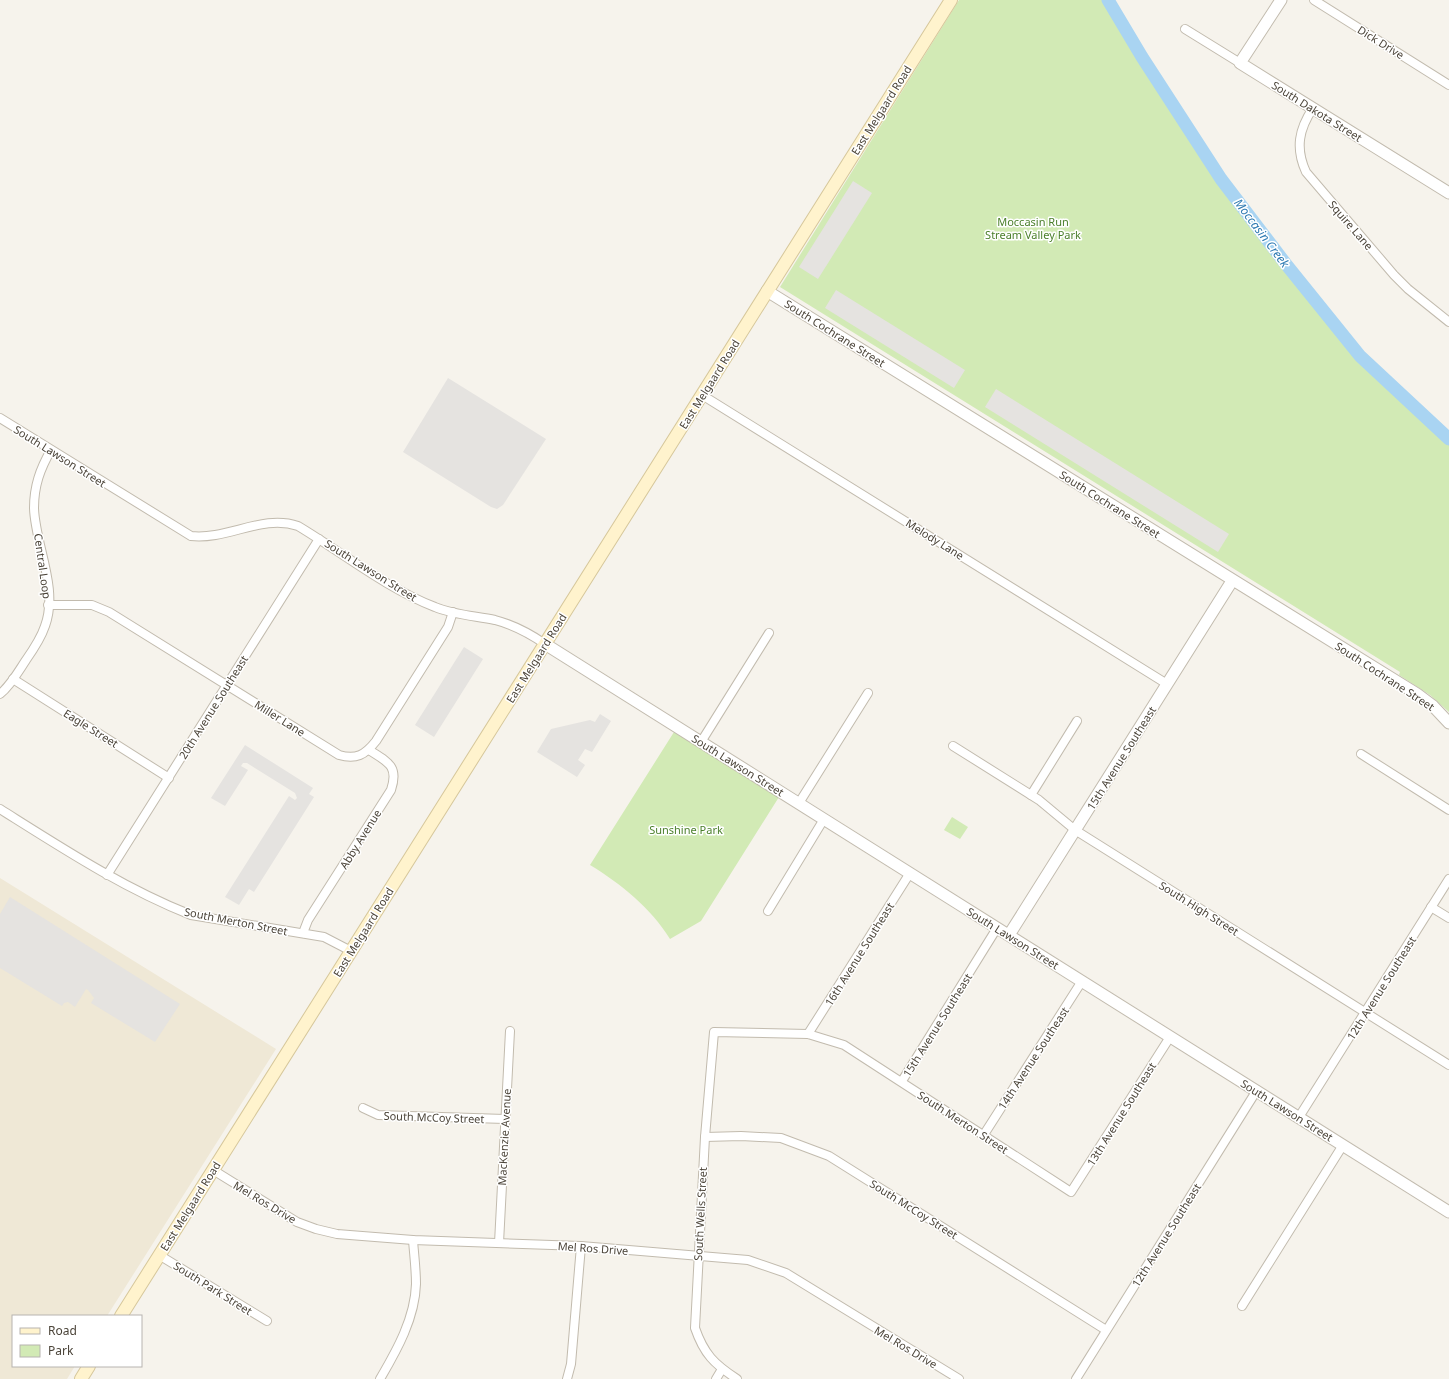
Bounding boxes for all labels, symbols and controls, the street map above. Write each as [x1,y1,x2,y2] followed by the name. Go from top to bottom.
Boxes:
[1355,22,1407,62] street label: Dick Drive
[847,62,915,158] street label: East Melgaard Road
[1269,77,1365,145] street label: South Dakota Street
[1230,195,1294,272] water label: Moccasin Creek
[1325,197,1377,253] street label: Squire Lane
[985,214,1081,242] park label: Moccasin Run Stream Valley Park
[782,296,888,370] street label: South Cochrane Street
[675,336,743,432] street label: East Melgaard Road
[11,422,109,490] street label: South Lawson Street
[1057,467,1163,541] street label: South Cochrane Street
[903,515,967,563] street label: Melody Lane
[31,532,55,600] street label: Central Loop
[322,536,420,604] street label: South Lawson Street
[502,610,570,706] street label: East Melgaard Road
[1332,638,1438,714] street label: South Cochrane Street
[175,652,251,762] street label: 20th Avenue Southeast
[252,697,308,739] street label: Miller Lane
[1083,703,1159,813] street label: 15th Avenue Southeast
[61,705,121,751] street label: Eagle Street
[689,731,787,799] street label: South Lawson Street
[336,806,384,872] street label: Abby Avenue
[649,822,723,837] park label: Sunshine Park
[1156,877,1242,939] street label: South High Street
[329,884,397,980] street label: East Melgaard Road
[821,899,897,1009] street label: 16th Avenue Southeast
[183,904,289,938] street label: South Merton Street
[964,904,1062,972] street label: South Lawson Street
[1343,933,1419,1043] street label: 12th Avenue Southeast
[899,970,975,1080] street label: 15th Avenue Southeast
[994,1004,1072,1112] street label: 14th Avenue Southeast
[1083,1059,1159,1169] street label: 13th Avenue Southeast
[1238,1076,1336,1144] street label: South Lawson Street
[915,1087,1011,1157] street label: South Merton Street
[494,1088,514,1186] street label: MacKenzie Avenue
[383,1108,485,1126] street label: South McCoy Street
[156,1158,224,1254] street label: East Melgaard Road
[690,1167,710,1261] street label: South Wells Street
[867,1176,961,1242] street label: South McCoy Street
[231,1177,299,1227] street label: Mel Ros Drive
[1128,1180,1204,1290] street label: 12th Avenue Southeast
[557,1238,629,1258] street label: Mel Ros Drive
[171,1258,255,1318] street label: South Park Street
[12,1315,142,1367] legend
[48,1322,77,1339] text: Road
[872,1322,940,1372] street label: Mel Ros Drive
[48,1342,74,1359] text: Park

